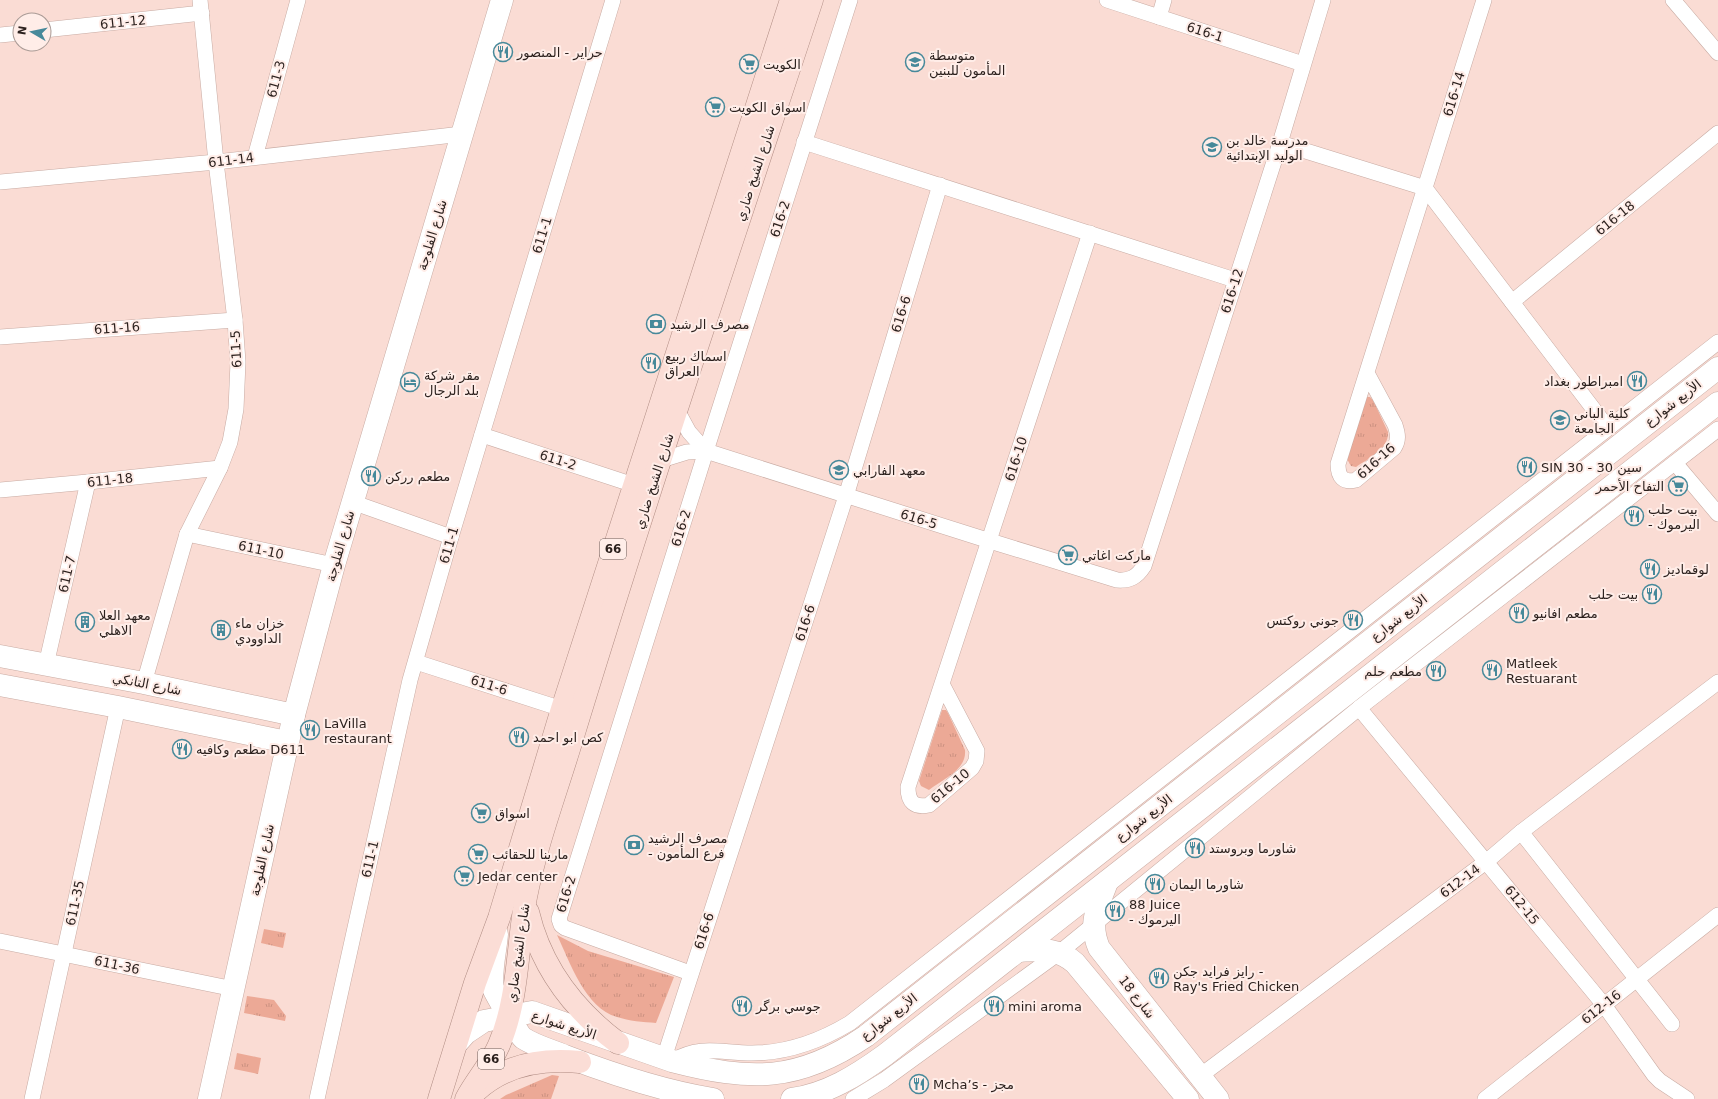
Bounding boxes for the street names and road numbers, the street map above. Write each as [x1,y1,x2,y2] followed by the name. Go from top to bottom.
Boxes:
[99,12,147,32] street label: 611-12
[1185,19,1225,45] street label: 616-1
[264,59,288,99] street label: 611-3
[1440,70,1468,118] street label: 616-14
[732,123,779,223] street label: شارع الشيخ ضاري
[207,150,255,170] street label: 611-14
[414,198,451,272] street label: شارع الفلوجة
[1592,198,1638,238] street label: 616-18
[767,199,793,239] street label: 616-2
[529,215,555,255] street label: 611-1
[1218,267,1246,315] street label: 616-12
[888,294,914,334] street label: 616-6
[94,319,140,337] street label: 611-16
[228,330,244,368] street label: 611-5
[1641,376,1705,430] street label: الأربع شوارع
[631,431,678,531] street label: شارع الشيخ ضاري
[1002,435,1030,483] street label: 616-10
[1354,440,1398,482] street label: 616-16
[538,447,578,473] street label: 611-2
[86,470,134,490] street label: 611-18
[899,506,939,532] street label: 616-5
[668,508,694,548] street label: 616-2
[323,509,358,584] street label: شارع الفلوجة
[437,525,461,565] street label: 611-1
[237,538,285,562] street label: 611-10
[600,539,626,559] road number: 66
[55,554,79,594] street label: 611-7
[1367,591,1431,645] street label: الأربع شوارع
[792,603,818,643] street label: 616-6
[111,670,183,699] street label: شارع التانكي
[469,672,509,698] street label: 611-6
[928,765,972,807] street label: 616-10
[1112,791,1176,845] street label: الأربع شوارع
[247,823,278,898] street label: شارع الفلوجة
[358,839,382,879] street label: 611-1
[1437,861,1483,901] street label: 612-14
[553,874,579,914] street label: 616-2
[63,879,87,927] street label: 611-35
[1502,882,1542,928] street label: 612-15
[504,902,533,1004] street label: شارع الشيخ ضاري
[691,911,717,951] street label: 616-6
[93,953,141,977] street label: 611-36
[1115,973,1158,1022] street label: شارع 18
[1578,987,1624,1027] street label: 612-16
[857,990,921,1044] street label: الأربع شوارع
[529,1007,599,1043] street label: الأربع شوارع
[478,1049,504,1069] road number: 66

